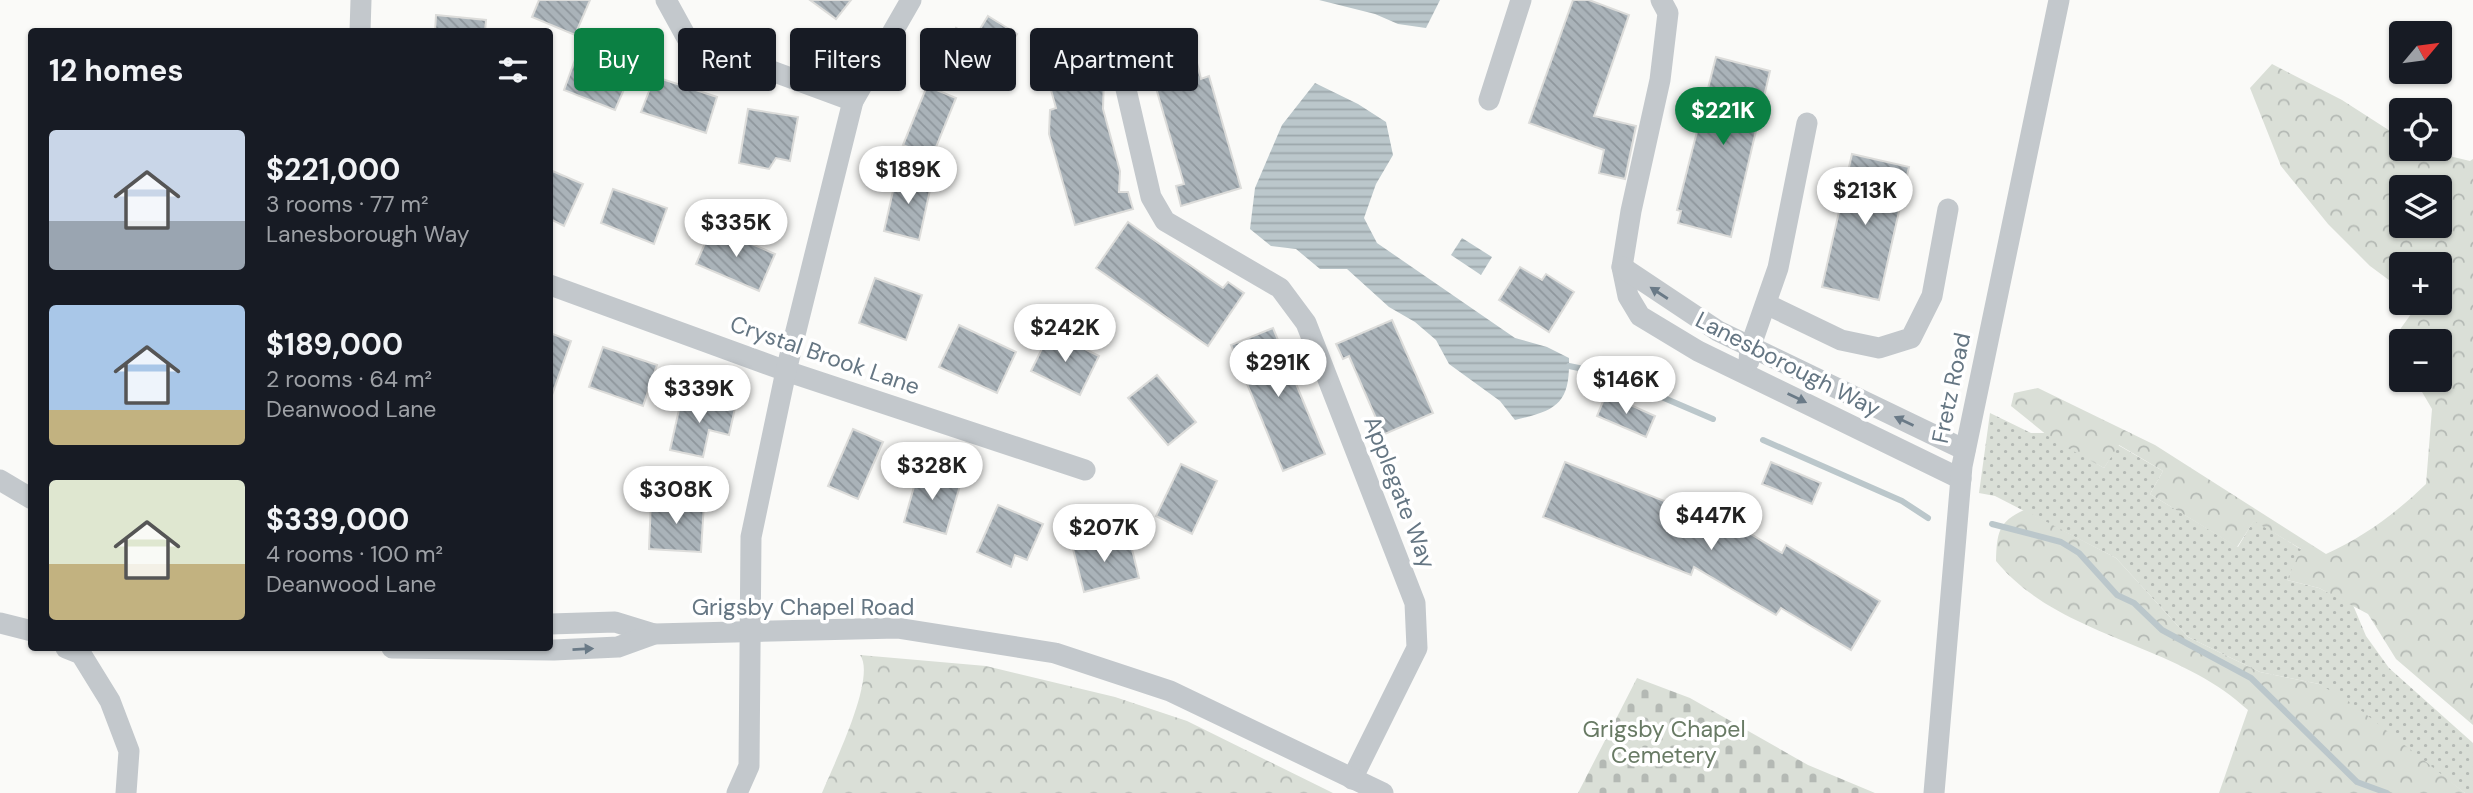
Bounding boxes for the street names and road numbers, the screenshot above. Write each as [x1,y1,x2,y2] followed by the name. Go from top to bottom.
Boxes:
[1690,304,1886,424] street label: Lanesborough Way
[726,308,924,402] street label: Crystal Brook Lane
[1925,330,1977,446] street label: Fretz Road
[1357,411,1443,573] street label: Applegate Way
[692,592,914,622] street label: Grigsby Chapel Road

